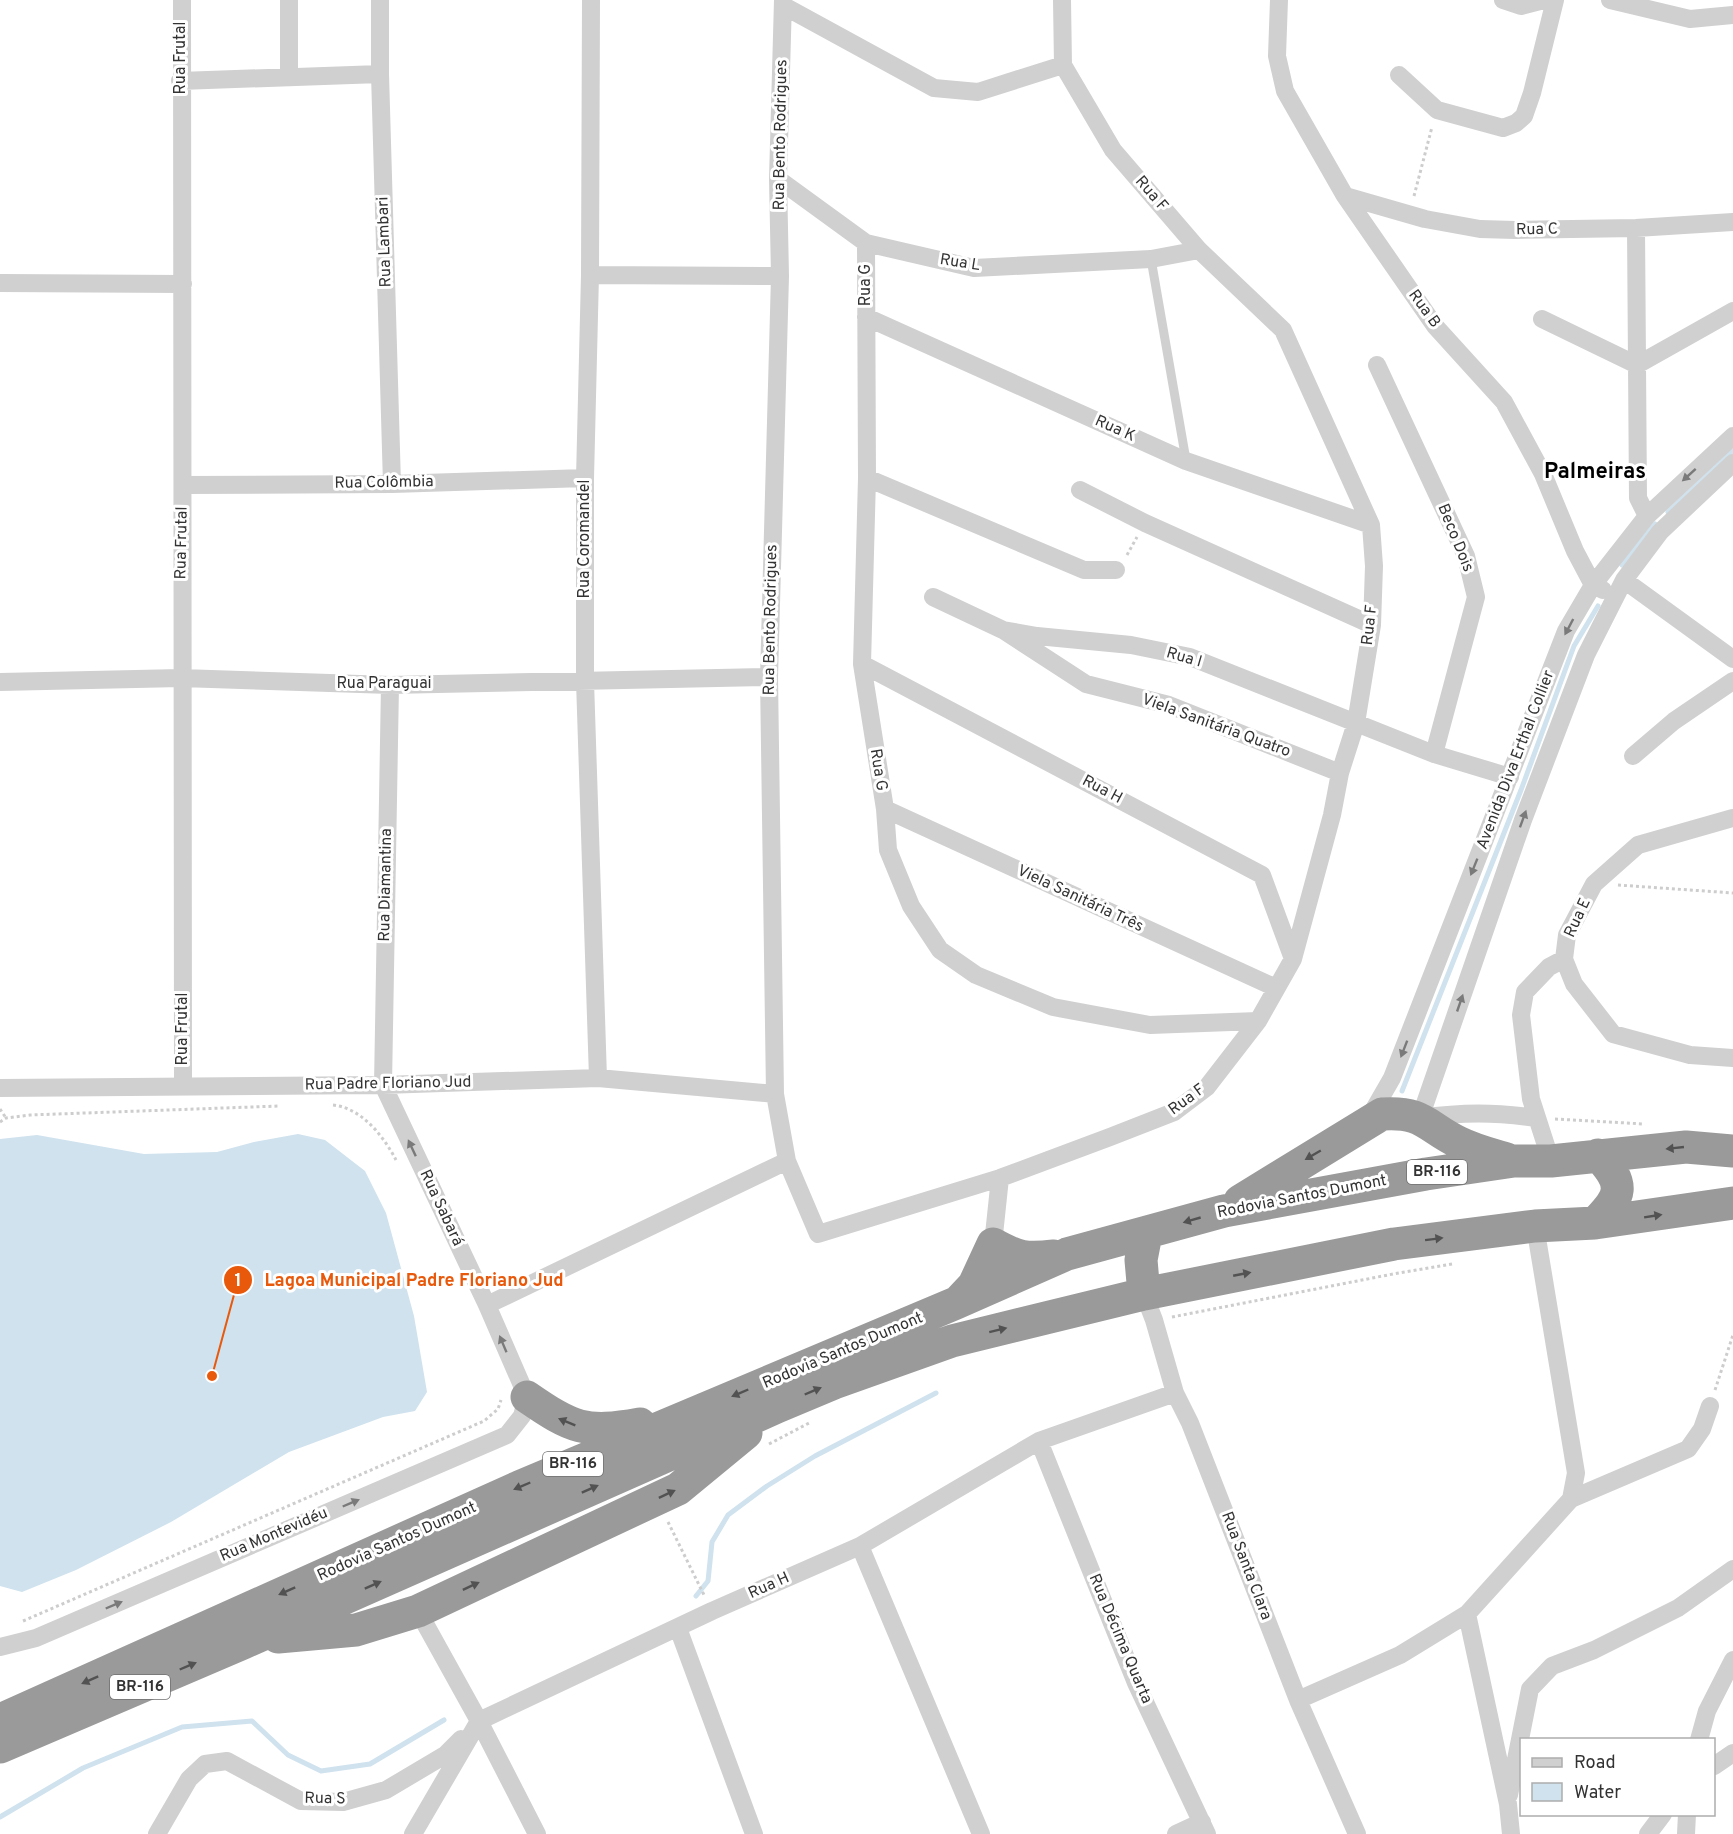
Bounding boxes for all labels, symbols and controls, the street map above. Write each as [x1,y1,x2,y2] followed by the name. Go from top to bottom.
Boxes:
[171,21,191,95] street label: Rua Frutal
[770,59,792,211] street label: Rua Bento Rodrigues
[1130,172,1172,216] street label: Rua F
[373,196,397,288] street label: Rua Lambari
[1516,220,1558,240] street label: Rua C
[938,250,982,276] street label: Rua L
[856,264,876,306] street label: Rua G
[1404,286,1444,332] street label: Rua B
[1092,411,1138,447] street label: Rua K
[1544,459,1646,486] district label: Palmeiras
[1682,468,1697,482] one-way arrow
[334,472,434,494] street label: Rua Colômbia
[575,480,595,598] street label: Rua Coromandel
[1432,501,1478,575] street label: Beco Dois
[171,506,193,580] street label: Rua Frutal
[760,544,782,696] street label: Rua Bento Rodrigues
[1358,604,1382,646] street label: Rua F
[1564,619,1574,636] one-way arrow
[1164,643,1204,673] street label: Rua I
[1473,668,1559,852] street label: Avenida Diva Erthal Collier
[336,674,432,694] street label: Rua Paraguai
[1139,690,1293,762] street label: Viela Sanitária Quatro
[865,747,891,793] street label: Rua G
[1078,771,1126,809] street label: Rua H
[1519,810,1529,828] one-way arrow
[375,828,397,942] street label: Rua Diamantina
[1469,858,1479,876] one-way arrow
[1014,861,1146,937] street label: Viela Sanitária Três
[1560,895,1596,941] street label: Rua E
[173,992,193,1066] street label: Rua Frutal
[1455,994,1465,1012] one-way arrow
[1398,1040,1408,1058] one-way arrow
[304,1073,472,1095] street label: Rua Padre Floriano Jud
[1165,1080,1209,1120] street label: Rua F
[408,1139,417,1156] one-way arrow
[1665,1143,1684,1153] one-way arrow
[1304,1150,1321,1160] one-way arrow
[1407,1160,1467,1184] road number: BR-116
[415,1167,467,1249] street label: Rua Sabará
[1216,1171,1388,1223] street label: Rodovia Santos Dumont
[1643,1211,1662,1220] one-way arrow
[1183,1216,1201,1226] one-way arrow
[1425,1234,1444,1243] one-way arrow
[223,1262,576,1298] callout: Lagoa Municipal Padre Floriano Jud
[1233,1269,1252,1278] one-way arrow
[234,1270,242,1293] text: 1
[264,1270,564,1293] text: Lagoa Municipal Padre Floriano Jud
[760,1308,926,1394] street label: Rodovia Santos Dumont
[989,1324,1007,1334] one-way arrow
[499,1335,508,1352] one-way arrow
[805,1386,823,1396] one-way arrow
[731,1388,749,1398] one-way arrow
[558,1417,576,1426] one-way arrow
[543,1452,603,1476] road number: BR-116
[514,1481,531,1490] one-way arrow
[582,1485,599,1494] one-way arrow
[658,1490,675,1499] one-way arrow
[314,1498,480,1586] street label: Rodovia Santos Dumont
[342,1498,359,1507] one-way arrow
[217,1503,331,1567] street label: Rua Montevidéu
[1216,1509,1276,1623] street label: Rua Santa Clara
[745,1568,793,1604] street label: Rua H
[1084,1571,1156,1707] street label: Rua Décima Quarta
[365,1580,383,1590] one-way arrow
[463,1581,480,1590] one-way arrow
[278,1587,295,1596] one-way arrow
[105,1600,122,1609] one-way arrow
[179,1662,196,1671] one-way arrow
[80,1675,98,1685] one-way arrow
[110,1675,170,1699] road number: BR-116
[1520,1738,1715,1816] legend
[1574,1752,1616,1775] text: Road
[1574,1782,1621,1805] text: Water
[304,1789,346,1809] street label: Rua S

